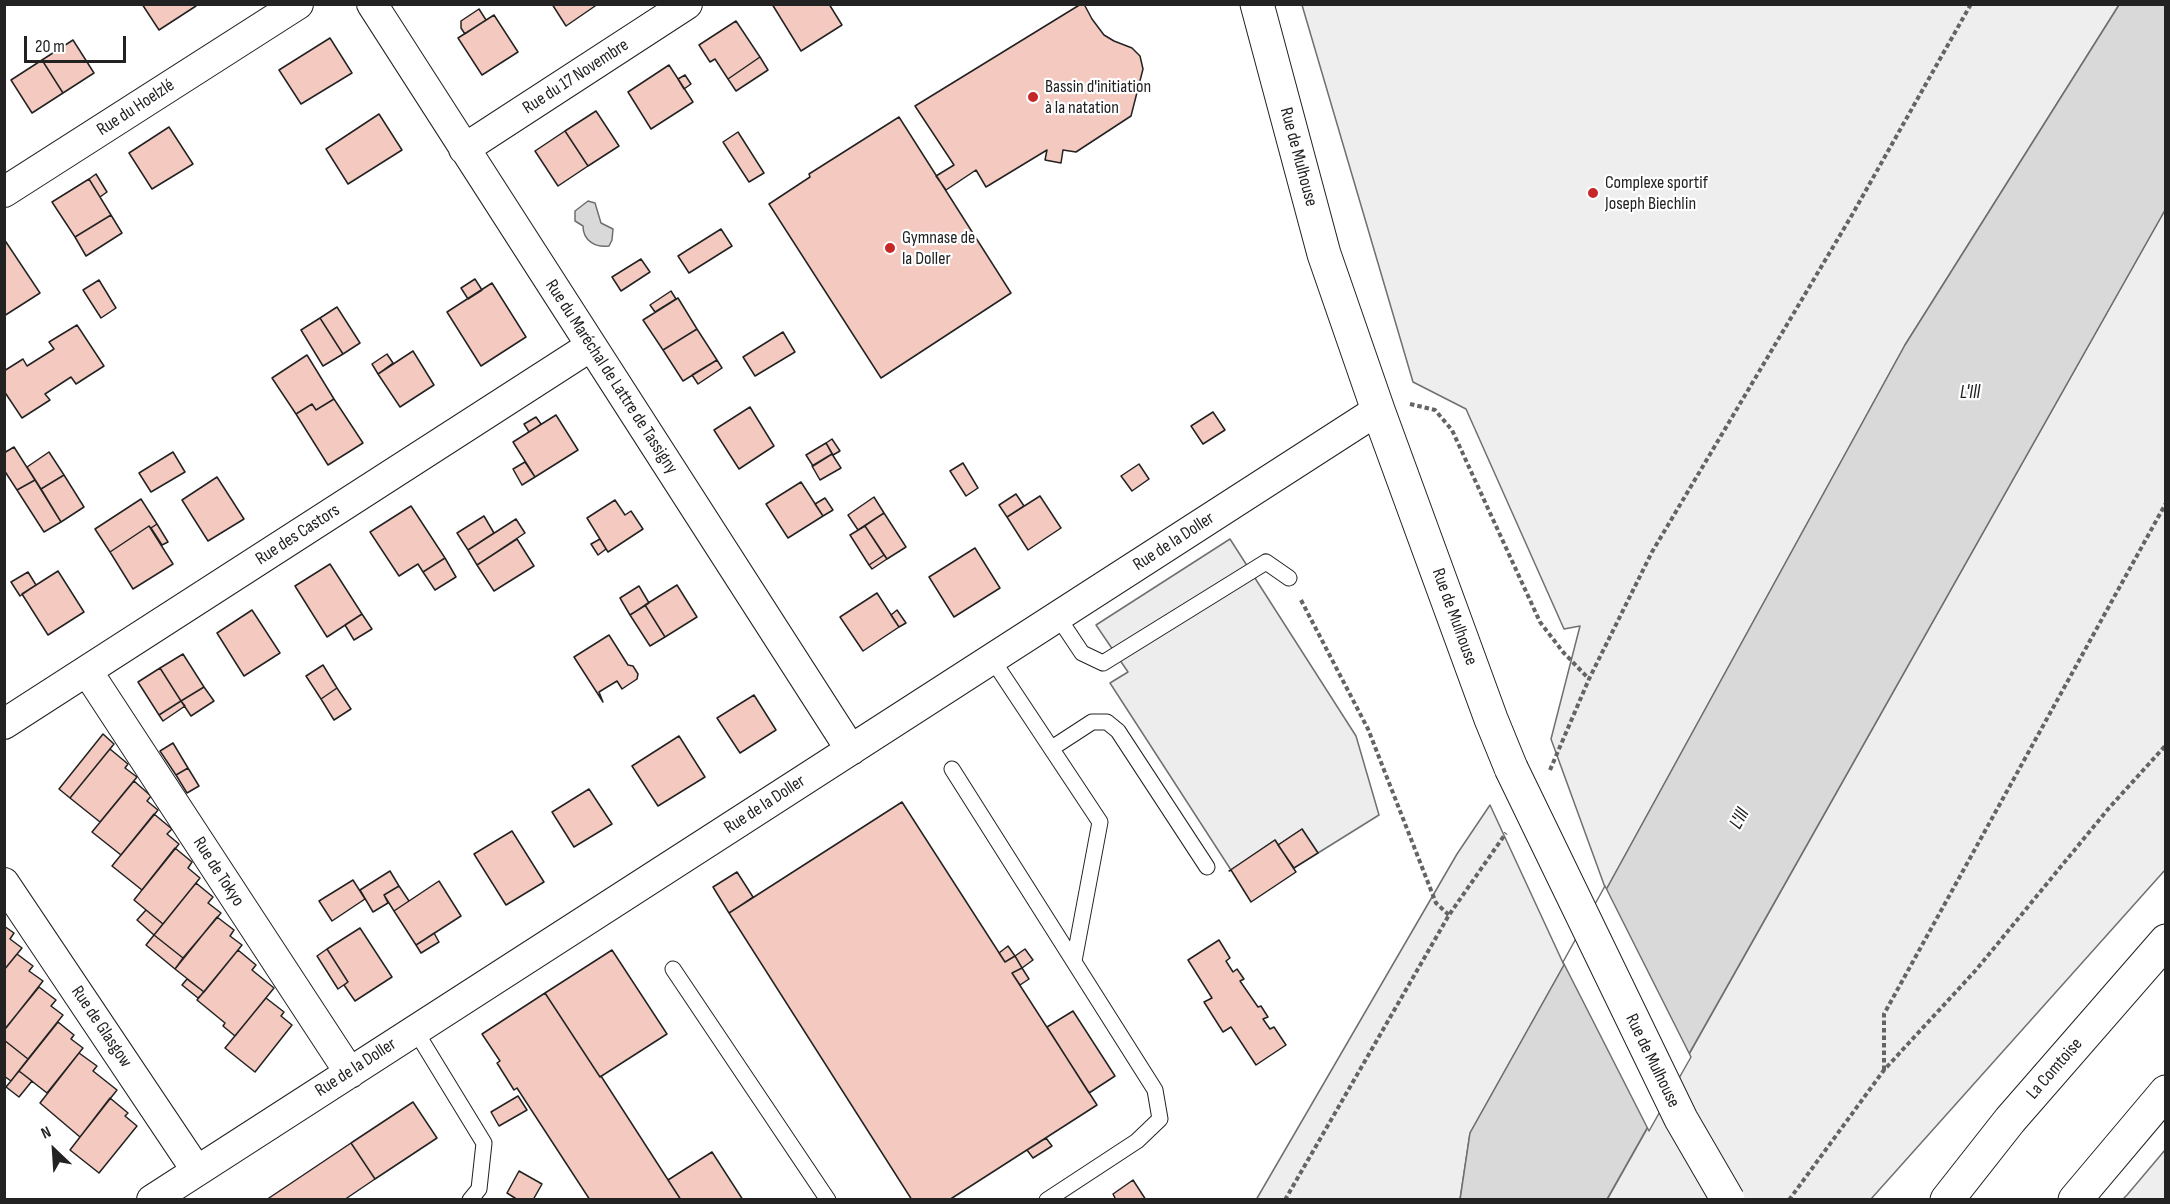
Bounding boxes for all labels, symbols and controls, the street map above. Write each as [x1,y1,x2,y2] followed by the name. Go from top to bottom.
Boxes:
[27,24,129,62] scale bar
[519,35,633,119] street label: Rue du 17 Novembre
[35,36,65,57] text: 20 m
[93,75,179,141] street label: Rue du Hoelzlé
[1045,76,1151,118] place label: Bassin d'initiation à la natation
[1026,90,1040,104] marker: Bassin d'initiation à la natation
[1274,105,1322,209] street label: Rue de Mulhouse
[1605,172,1708,214] place label: Complexe sportif Joseph Biechlin
[1586,186,1600,200] marker: Complexe sportif Joseph Biechlin
[902,227,975,270] place label: Gymnase de la Doller
[883,241,897,255] marker: Gymnase de la Doller
[540,276,682,478] street label: Rue du Maréchal de Lattre de Tassigny
[1960,381,1980,405] water label: L'Ill
[252,500,344,570] street label: Rue des Castors
[1129,508,1219,576] street label: Rue de la Doller
[1426,566,1482,668] street label: Rue de Mulhouse
[720,771,810,839] street label: Rue de la Doller
[1725,804,1755,834] water label: L'Ill
[188,833,248,911] street label: Rue de Tokyo
[66,982,136,1072] street label: Rue de Glasgow
[1620,1011,1684,1111] street label: Rue de Mulhouse
[311,1034,401,1102] street label: Rue de la Doller
[2023,1034,2087,1104] street label: La Comtoise
[24,1120,84,1180] north arrow
[38,1123,54,1144] text: N

